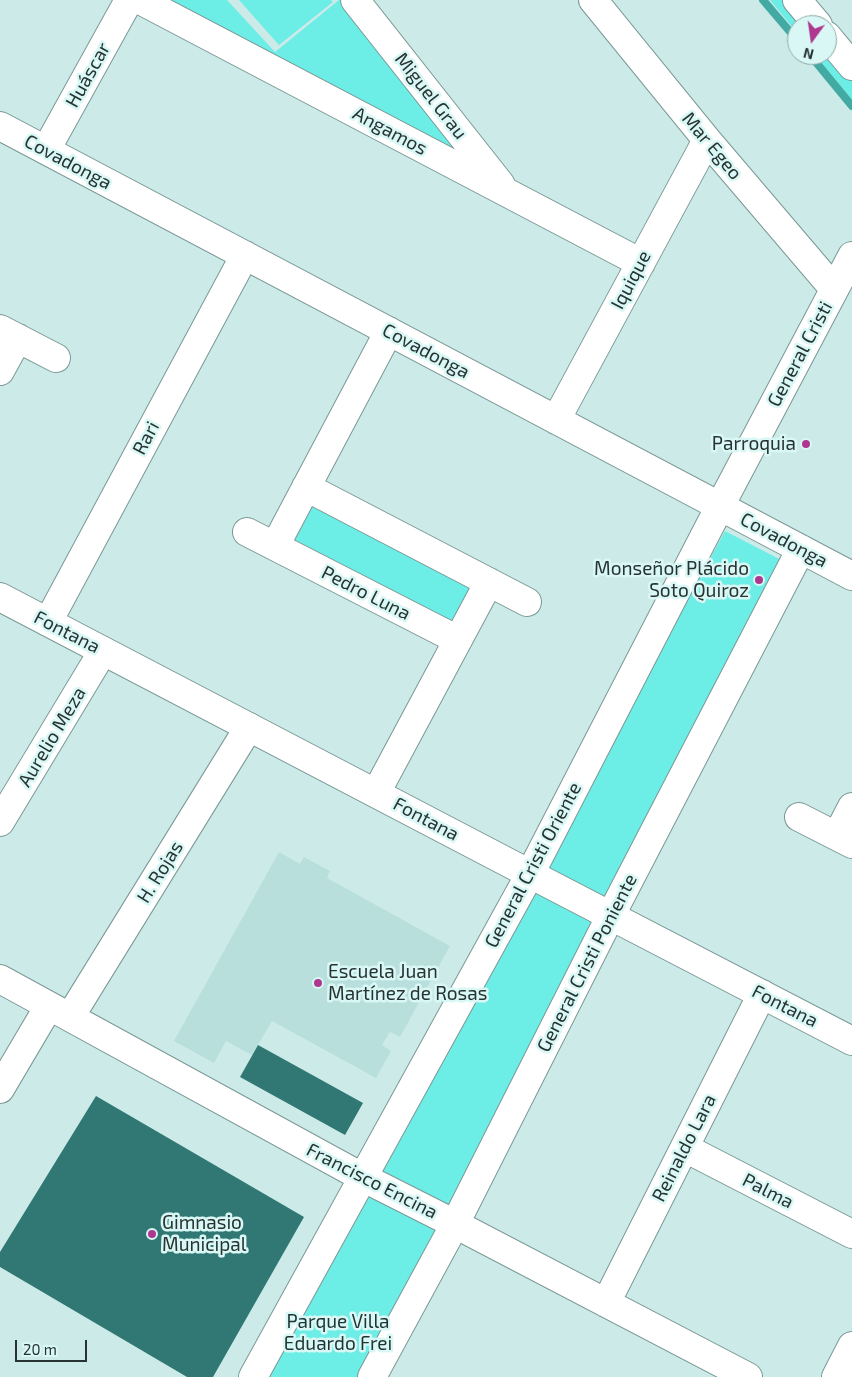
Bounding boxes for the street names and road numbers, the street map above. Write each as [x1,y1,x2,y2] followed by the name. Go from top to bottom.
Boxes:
[61,38,115,112] street label: Huáscar
[390,48,472,144] street label: Miguel Grau
[349,102,431,160] street label: Angamos
[677,108,747,184] street label: Mar Egeo
[20,130,116,194] street label: Covadonga
[606,247,656,313] street label: Iquique
[763,297,837,411] street label: General Cristi
[378,319,474,383] street label: Covadonga
[128,417,164,459] street label: Rari
[736,508,832,572] street label: Covadonga
[318,561,414,625] street label: Pedro Luna
[30,606,104,658] street label: Fontana
[13,683,91,791] street label: Aurelio Meza
[480,778,586,952] street label: General Cristi Oriente
[389,792,463,846] street label: Fontana
[132,837,188,907] street label: H. Rojas
[532,870,642,1056] street label: General Cristi Poniente
[748,980,822,1032] street label: Fontana
[647,1090,721,1206] street label: Reinaldo Lara
[303,1138,441,1224] street label: Francisco Encina
[739,1169,797,1213] street label: Palma

